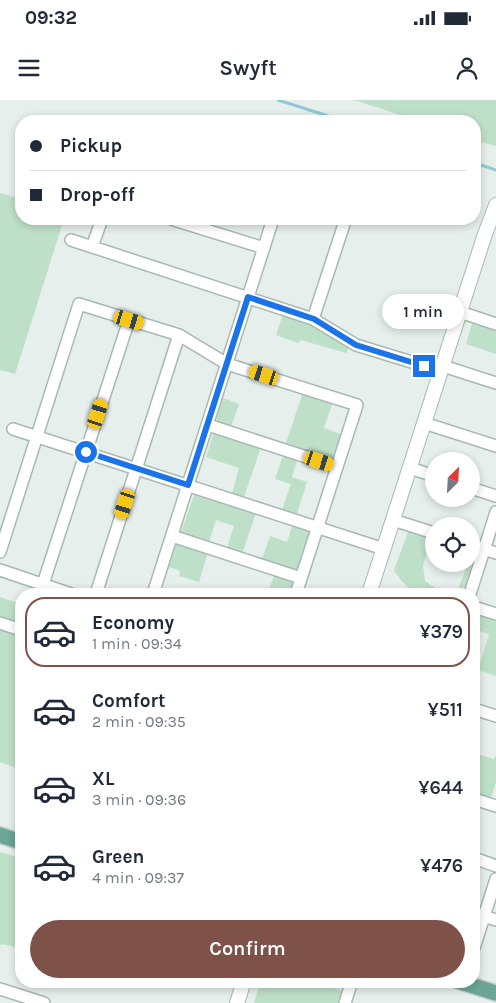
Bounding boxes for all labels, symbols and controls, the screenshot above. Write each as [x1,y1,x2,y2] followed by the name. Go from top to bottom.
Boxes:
[25,7,77,29] text: 09:32
[15,54,43,82] icon: menu
[453,54,481,82] icon: person
[219,55,277,81] text: Swyft
[60,135,122,157] text: Pickup
[60,184,135,206] text: Drop-off
[383,294,465,328] callout: 1 min
[403,302,443,321] text: 1 min
[112,308,145,332] car
[413,355,435,377] route end
[247,363,280,387] car
[86,397,109,431] car
[75,441,97,463] route start
[302,449,335,473] car
[425,452,480,508] north arrow
[425,452,480,572] map controls
[113,487,136,521] car
[425,517,480,572] button: locate
[32,610,77,655] icon: car
[92,612,174,634] text: Economy
[420,621,463,643] text: ¥379
[92,634,182,653] text: 1 min · 09:34
[32,688,77,733] icon: car
[92,690,166,712] text: Comfort
[428,699,463,721] text: ¥511
[92,712,186,731] text: 2 min · 09:35
[32,766,77,811] icon: car
[92,768,114,790] text: XL
[418,777,463,799] text: ¥644
[92,790,186,809] text: 3 min · 09:36
[32,844,77,889] icon: car
[92,846,144,868] text: Green
[420,855,463,877] text: ¥476
[92,868,184,887] text: 4 min · 09:37
[30,920,465,978] button: Confirm

